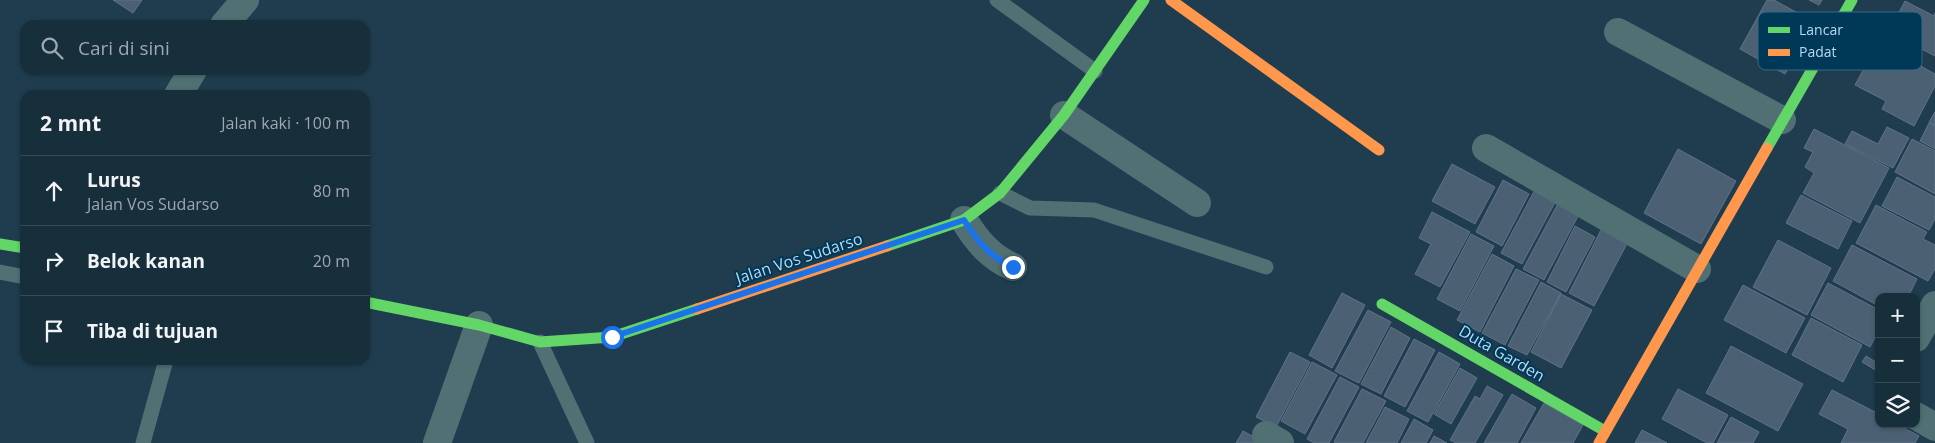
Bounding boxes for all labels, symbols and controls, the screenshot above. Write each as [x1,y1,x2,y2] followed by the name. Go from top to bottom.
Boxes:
[1758,12,1922,70] legend
[20,20,370,75] search box
[1799,20,1843,39] text: Lancar
[38,34,66,62] icon: search
[78,35,170,61] text: Cari di sini
[1799,42,1837,61] text: Padat
[40,109,101,137] text: 2 mnt
[221,112,350,134] text: Jalan kaki · 100 m
[87,167,141,193] text: Lurus
[40,177,68,205] icon: ahead
[313,180,350,202] text: 80 m
[87,193,219,215] text: Jalan Vos Sudarso
[731,227,865,289] street label: Jalan Vos Sudarso
[40,247,68,275] icon: right
[87,248,205,274] text: Belok kanan
[313,250,350,272] text: 20 m
[1002,256,1025,279] route end
[1875,293,1920,428] map controls
[1875,293,1920,338] button: +
[40,317,68,345] icon: arrive
[87,318,218,344] text: Tiba di tujuan
[1455,320,1549,386] street label: Duta Garden
[601,326,624,349] route start
[1875,338,1920,383] button: −
[1875,383,1920,428] button: layers

